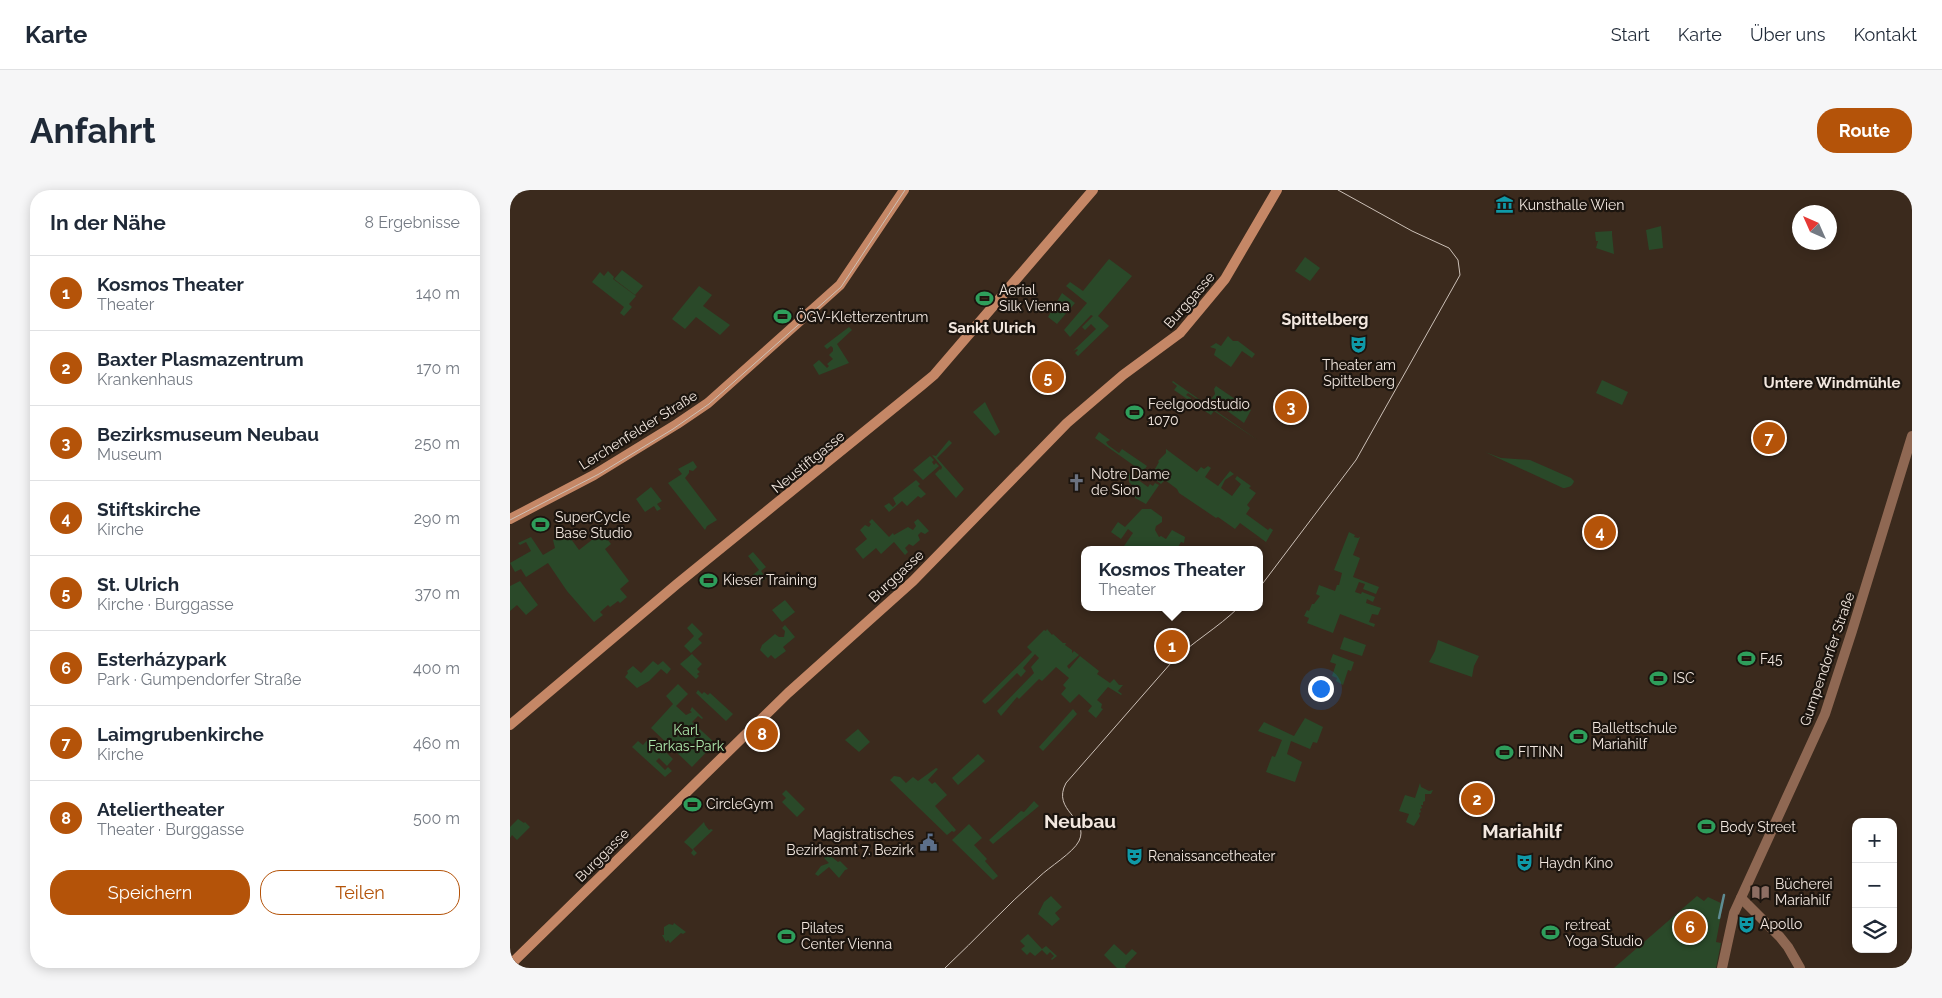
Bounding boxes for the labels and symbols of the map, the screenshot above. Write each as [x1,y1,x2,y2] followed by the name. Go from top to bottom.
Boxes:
[1495,195,1515,215] museum icon: Kunsthalle Wien
[1519,197,1624,213] place label: Kunsthalle Wien
[1792,205,1837,250] north arrow
[1160,269,1218,331] street label: Burggasse
[999,282,1070,314] place label: Aerial Silk Vienna
[975,288,995,308] sports icon: Aerial Silk Vienna
[772,307,792,327] sports icon: ÖGV-Kletterzentrum
[796,307,928,325] place label: ÖGV-Kletterzentrum
[1282,310,1368,329] district label: Spittelberg
[948,319,1036,337] district label: Sankt Ulrich
[1349,335,1369,355] theatre icon: Theater am Spittelberg
[1322,357,1396,389] place label: Theater am Spittelberg
[1032,358,1064,396] pin: 5
[1764,374,1900,392] district label: Untere Windmühle
[576,387,700,473] street label: Lerchenfelder Straße
[1275,388,1307,426] pin: 3
[1148,396,1250,428] place label: Feelgoodstudio 1070
[1124,402,1144,422] sports icon: Feelgoodstudio 1070
[1753,419,1785,457] pin: 7
[768,428,848,496] street label: Neustiftgasse
[1091,466,1170,498] place label: Notre Dame de Sion
[1067,472,1087,492] church icon: Notre Dame de Sion
[555,509,632,541] place label: SuperCycle Base Studio
[1584,513,1616,551] pin: 4
[531,515,551,535] sports icon: SuperCycle Base Studio
[865,547,927,605] street label: Burggasse
[699,570,719,590] sports icon: Kieser Training
[723,572,817,588] place label: Kieser Training
[1797,590,1857,728] street label: Gumpendorfer Straße
[1156,627,1188,665] pin: 1
[1736,649,1756,669] sports icon: F45
[1760,651,1783,667] place label: F45
[1649,668,1669,688] sports icon: ISC
[1673,670,1695,686] place label: ISC
[1308,676,1334,702] your location
[746,715,778,753] pin: 8
[1592,720,1677,752] place label: Ballettschule Mariahilf
[648,722,725,754] park label: Karl Farkas-Park
[1568,726,1588,746] sports icon: Ballettschule Mariahilf
[1494,742,1514,762] sports icon: FITINN
[1518,744,1563,760] place label: FITINN
[1461,780,1493,818] pin: 2
[682,794,702,814] sports icon: CircleGym
[706,796,773,812] place label: CircleGym
[1044,810,1116,832] district label: Neubau
[1696,817,1716,837] sports icon: Body Street
[1720,819,1796,835] place label: Body Street
[1482,820,1563,842] district label: Mariahilf
[572,825,632,885] street label: Burggasse
[786,826,915,858] place label: Magistratisches Bezirksamt 7. Bezirk
[918,832,938,852] public building icon: Magistratisches Bezirksamt 7. Bezirk
[1124,846,1144,866] theatre icon: Renaissancetheater
[1148,848,1275,864] place label: Renaissancetheater
[1515,853,1535,873] theatre icon: Haydn Kino
[1539,855,1613,871] place label: Haydn Kino
[1775,876,1833,908] place label: Bücherei Mariahilf
[1751,882,1771,902] library icon: Bücherei Mariahilf
[1674,908,1706,946] pin: 6
[1736,914,1756,934] theatre icon: Apollo
[1760,916,1802,932] place label: Apollo
[1565,917,1642,949] place label: re:treat Yoga Studio
[801,920,892,952] place label: Pilates Center Vienna
[1541,923,1561,943] sports icon: re:treat Yoga Studio
[777,926,797,946] sports icon: Pilates Center Vienna

